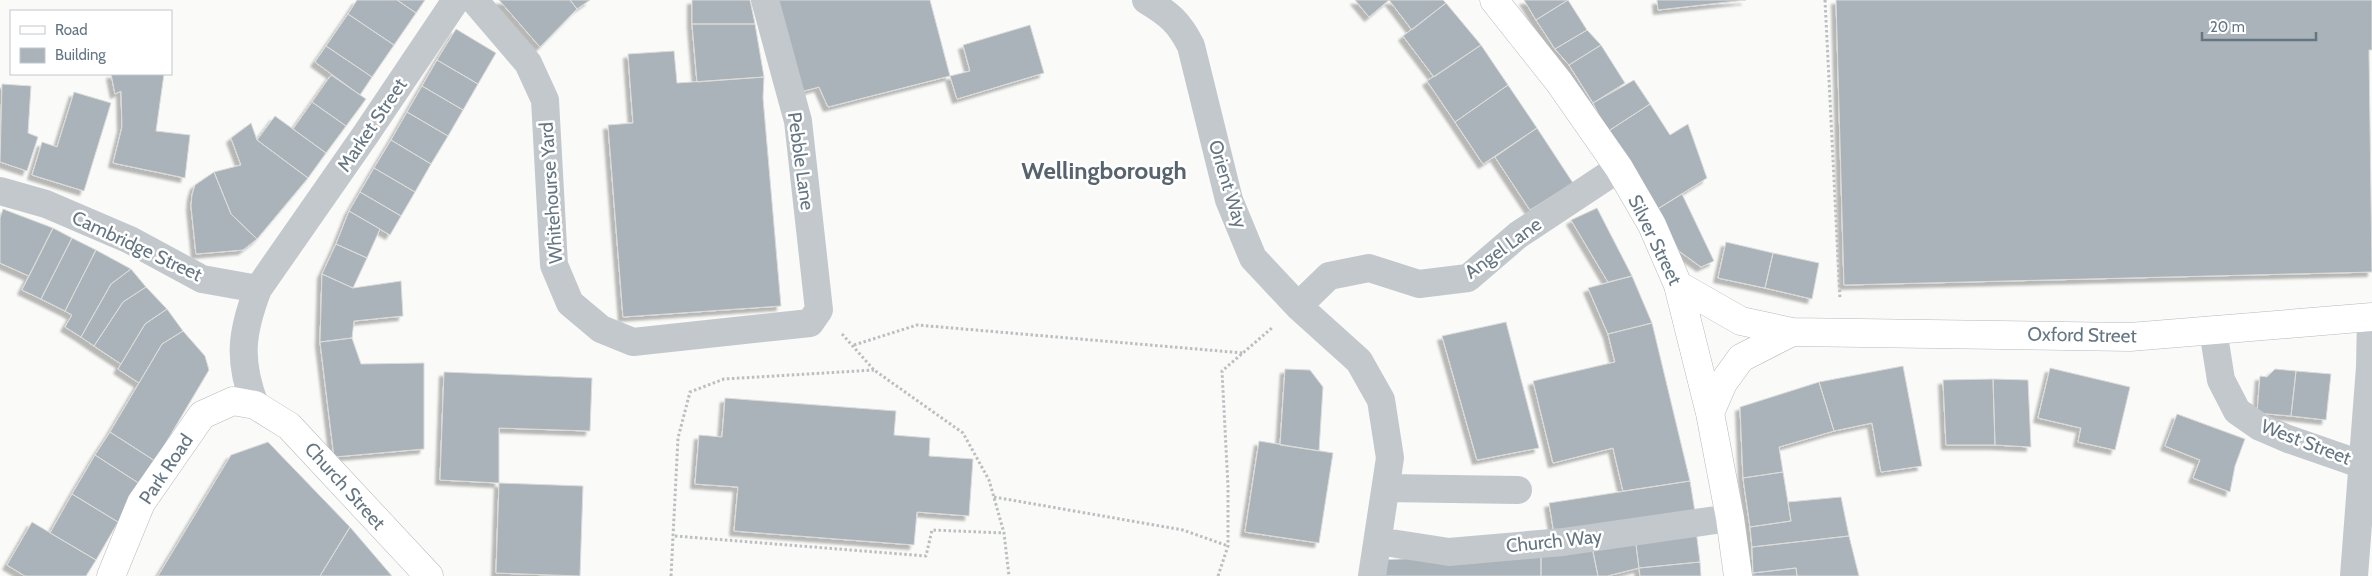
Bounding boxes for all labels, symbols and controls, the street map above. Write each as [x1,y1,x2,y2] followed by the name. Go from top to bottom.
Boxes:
[10,10,172,75] legend
[2202,10,2316,42] scale bar
[2210,18,2245,36] text: 20 m
[55,21,88,39] text: Road
[55,46,106,64] text: Building
[332,73,412,176] street label: Market Street
[783,110,819,212] street label: Pebble Lane
[535,121,567,265] street label: Whitehourse Yard
[1204,137,1252,231] street label: Orient Way
[1021,156,1187,185] district label: Wellingborough
[1623,191,1687,289] street label: Silver Street
[68,206,206,286] street label: Cambridge Street
[1460,212,1546,284] street label: Angel Lane
[2027,323,2137,347] street label: Oxford Street
[2258,414,2355,470] street label: West Street
[134,430,198,508] street label: Park Road
[300,438,391,535] street label: Church Street
[1505,524,1604,557] street label: Church Way

